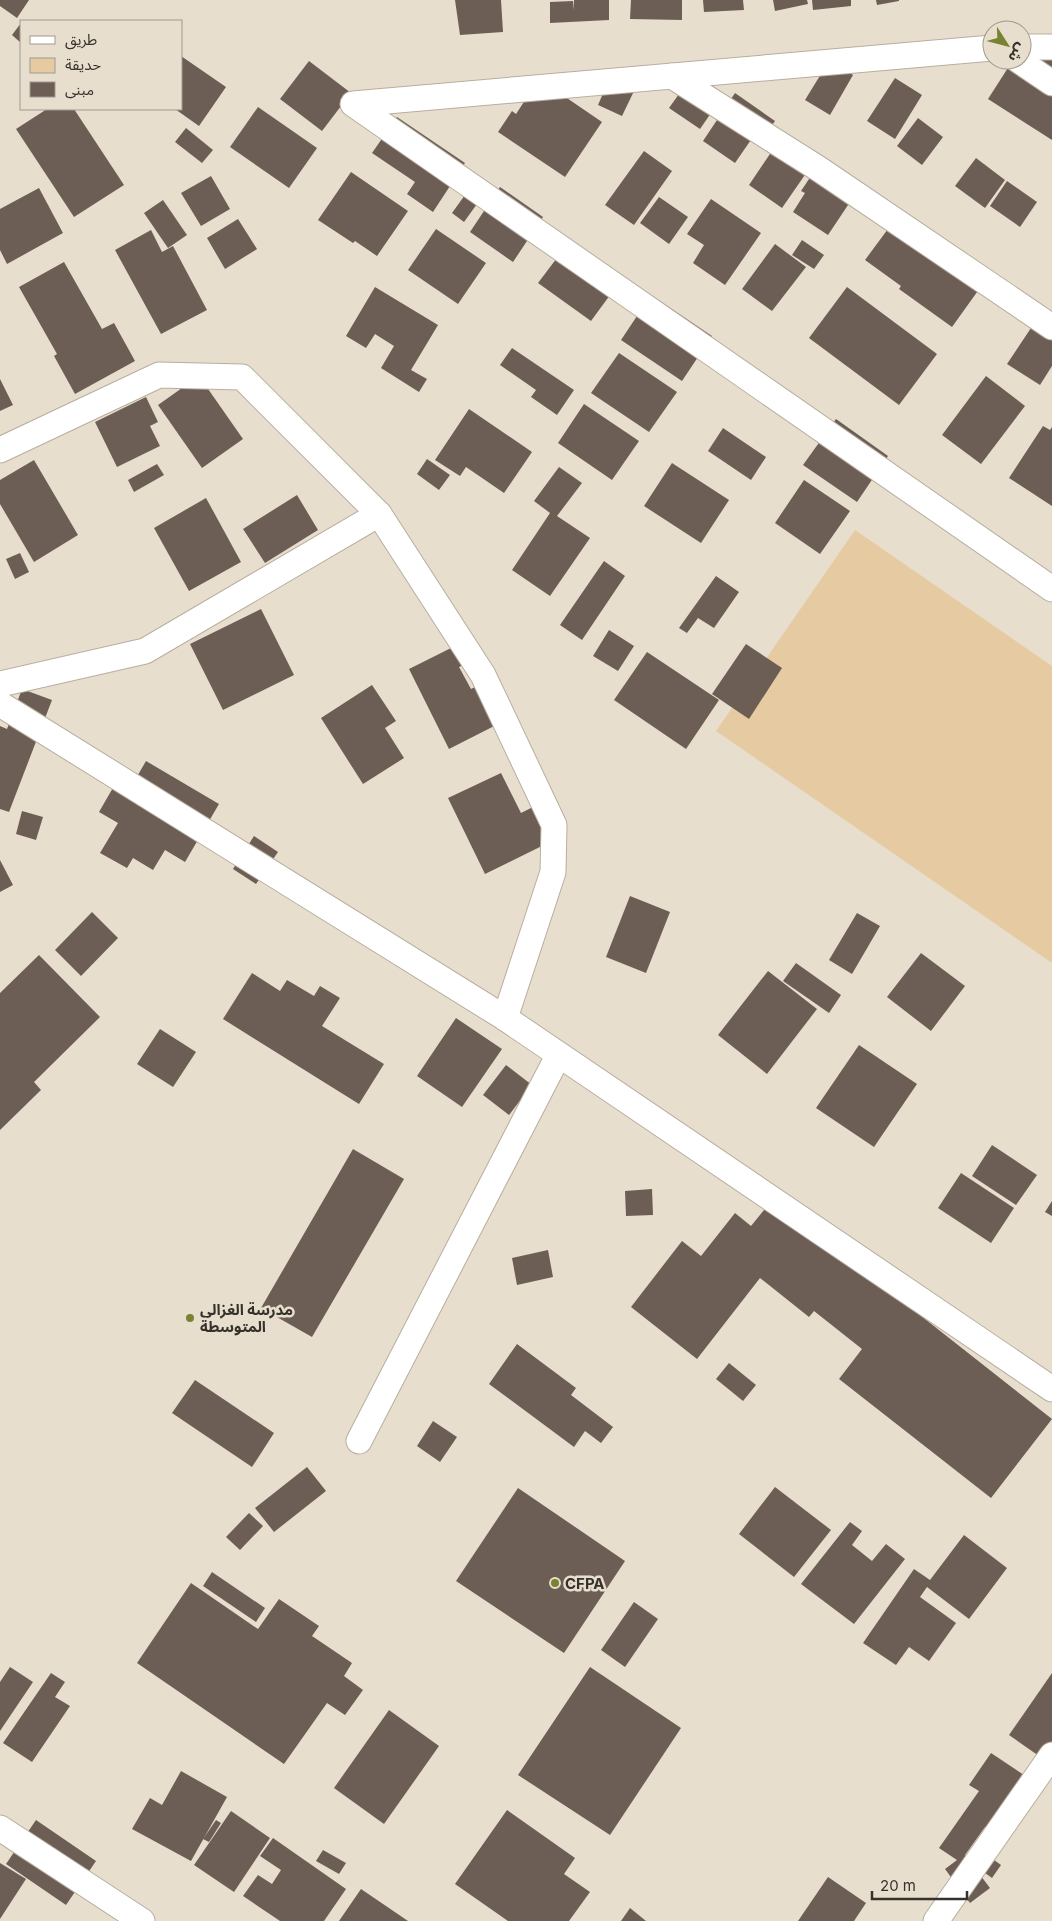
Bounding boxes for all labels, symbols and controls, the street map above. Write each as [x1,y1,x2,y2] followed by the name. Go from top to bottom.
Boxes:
[20,20,182,110] legend
[982,20,1032,70] north arrow
[65,30,97,50] text: طريق
[1005,40,1030,66] text: ش
[65,55,101,74] text: حديقة
[65,80,94,99] text: مبنى
[200,1300,293,1336] place label: مدرسة الغزالي المتوسطة
[184,1312,196,1324] marker: مدرسة الغزالي المتوسطة
[565,1574,605,1593] place label: CFPA
[549,1577,561,1589] marker: CFPA
[872,1868,967,1900] scale bar
[880,1876,916,1895] text: 20 m

